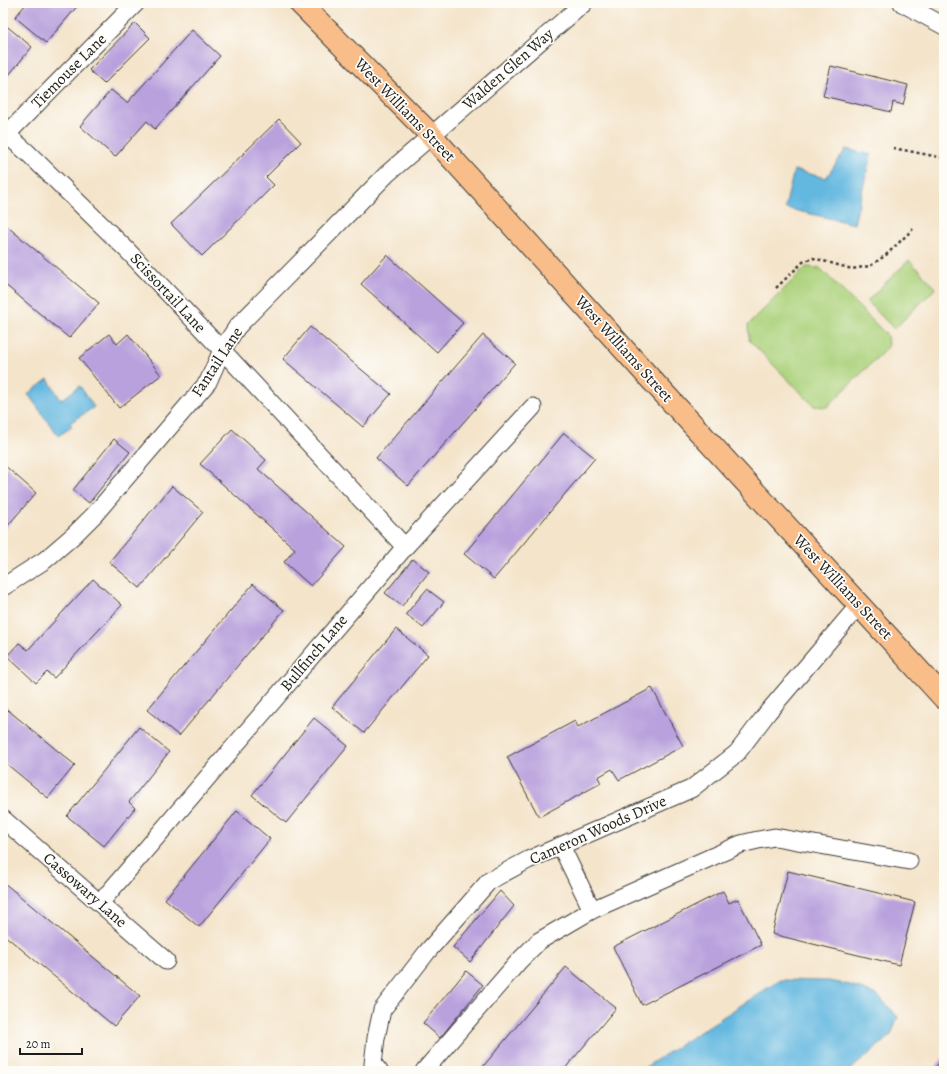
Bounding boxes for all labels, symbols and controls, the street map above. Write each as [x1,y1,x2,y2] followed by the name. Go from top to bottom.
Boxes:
[457,23,559,115] street label: Walden Glen Way
[27,29,111,113] street label: Tiemouse Lane
[349,53,460,167] street label: West Williams Street
[125,248,211,338] street label: Scissortail Lane
[569,290,678,407] street label: West Williams Street
[186,323,248,401] street label: Fantail Lane
[788,529,898,644] street label: West Williams Street
[275,610,353,696] street label: Bullfinch Lane
[526,790,670,870] street label: Cameron Woods Drive
[38,847,132,933] street label: Cassowary Lane
[20,1030,82,1056] scale bar
[26,1036,50,1052] text: 20 m

